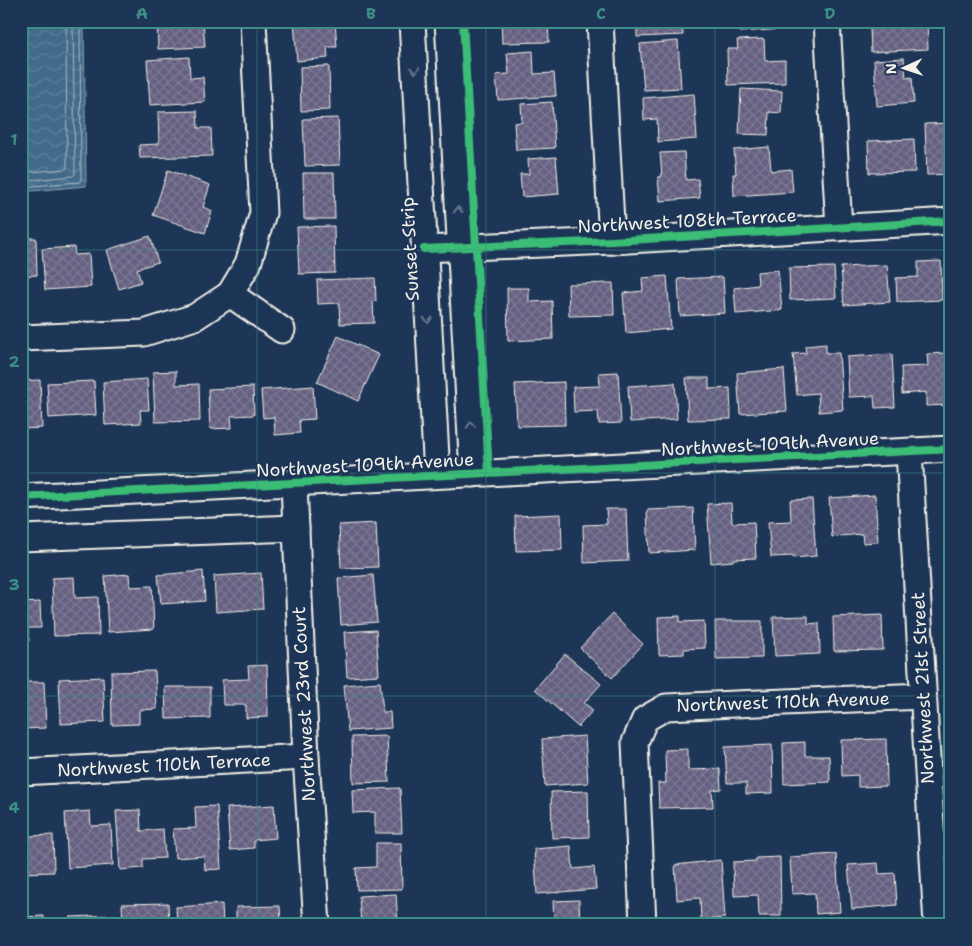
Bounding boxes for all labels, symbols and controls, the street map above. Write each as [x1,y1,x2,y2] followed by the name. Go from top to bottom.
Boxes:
[136,3,148,24] text: A
[366,3,376,24] text: B
[596,3,606,24] text: C
[824,3,836,24] text: D
[880,42,930,92] north arrow
[882,63,900,75] text: N
[409,66,420,74] one-way arrow
[10,129,18,150] text: 1
[395,196,425,302] street label: Sunset Strip
[577,203,797,239] street label: Northwest 108th Terrace
[453,206,464,214] one-way arrow
[423,316,434,324] one-way arrow
[8,351,20,372] text: 2
[465,421,476,429] one-way arrow
[660,426,880,462] street label: Northwest 109th Avenue
[255,447,475,483] street label: Northwest 109th Avenue
[8,574,20,595] text: 3
[906,591,940,785] street label: Northwest 21st Street
[287,606,321,802] street label: Northwest 23rd Court
[676,686,890,718] street label: Northwest 110th Avenue
[56,747,272,783] street label: Northwest 110th Terrace
[8,797,20,818] text: 4

